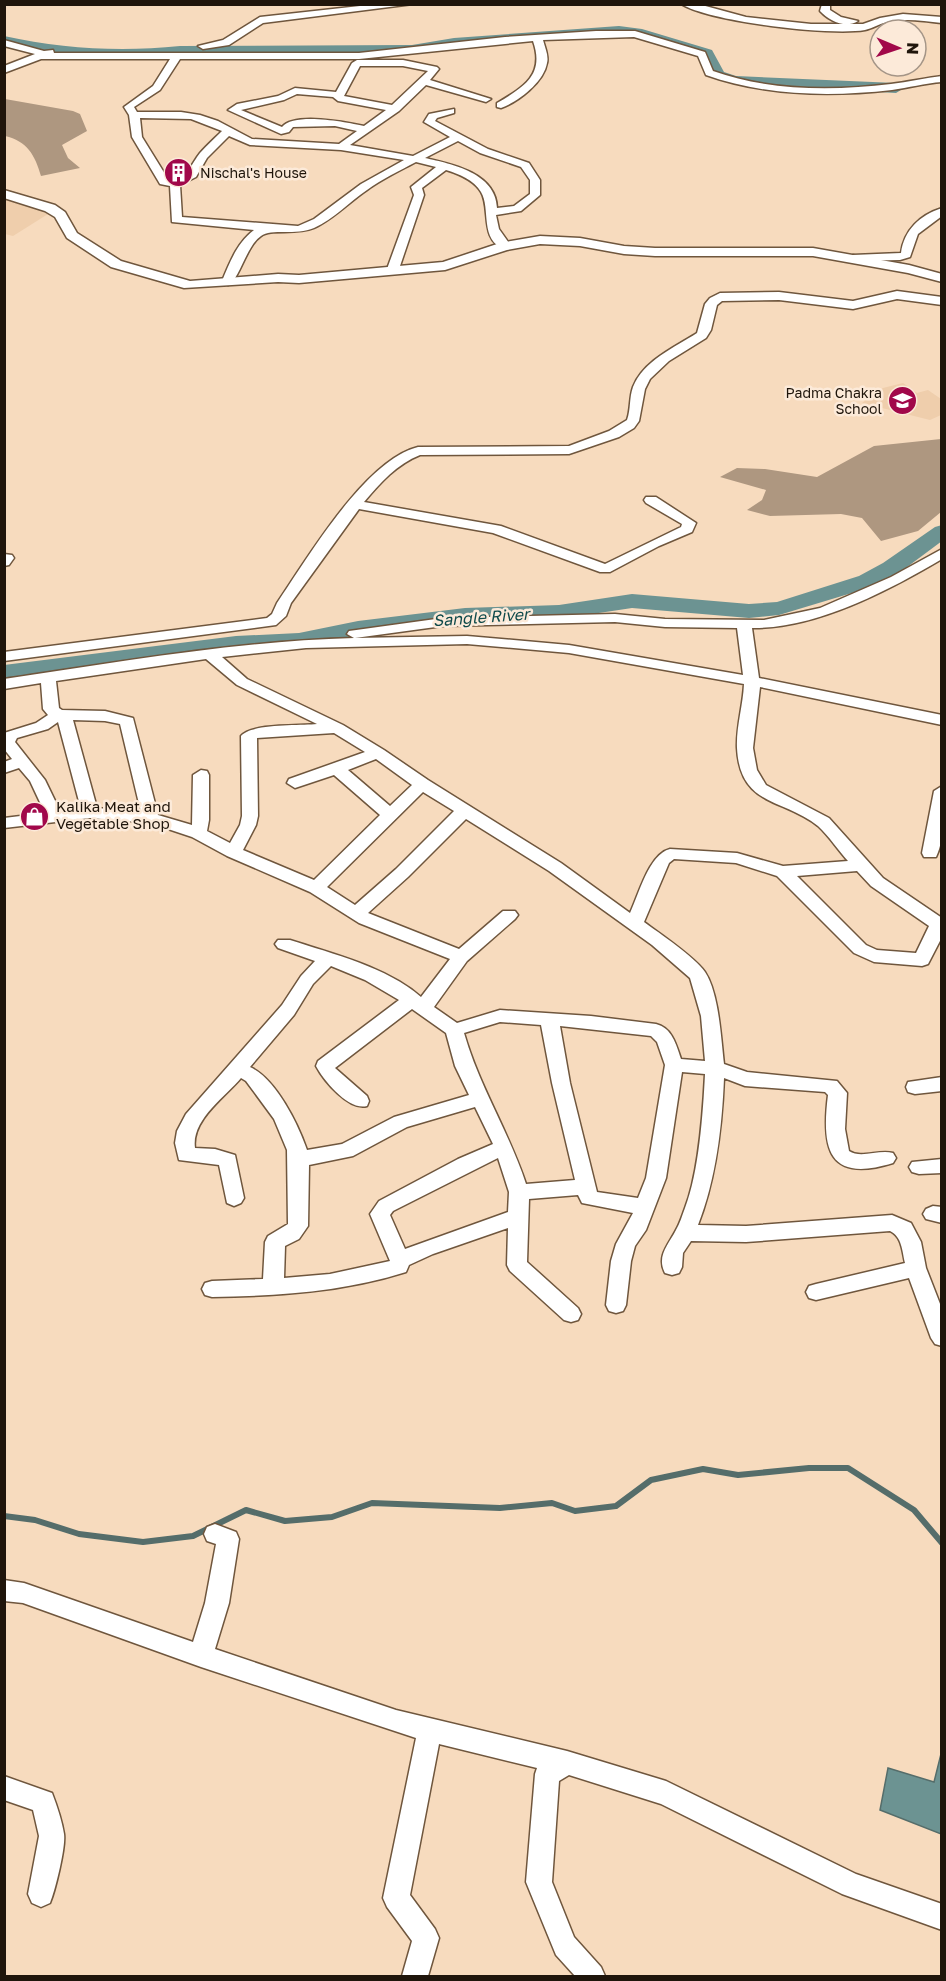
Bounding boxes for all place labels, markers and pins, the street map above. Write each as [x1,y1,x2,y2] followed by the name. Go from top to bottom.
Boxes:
[163,157,195,189] building icon: Nischal's House
[200,164,307,181] place label: Nischal's House
[785,384,882,417] place label: Padma Chakra School
[887,385,919,417] school or university icon: Padma Chakra School
[56,797,171,832] place label: Kalika Meat and Vegetable Shop
[19,800,51,832] shop icon: Kalika Meat and Vegetable Shop

